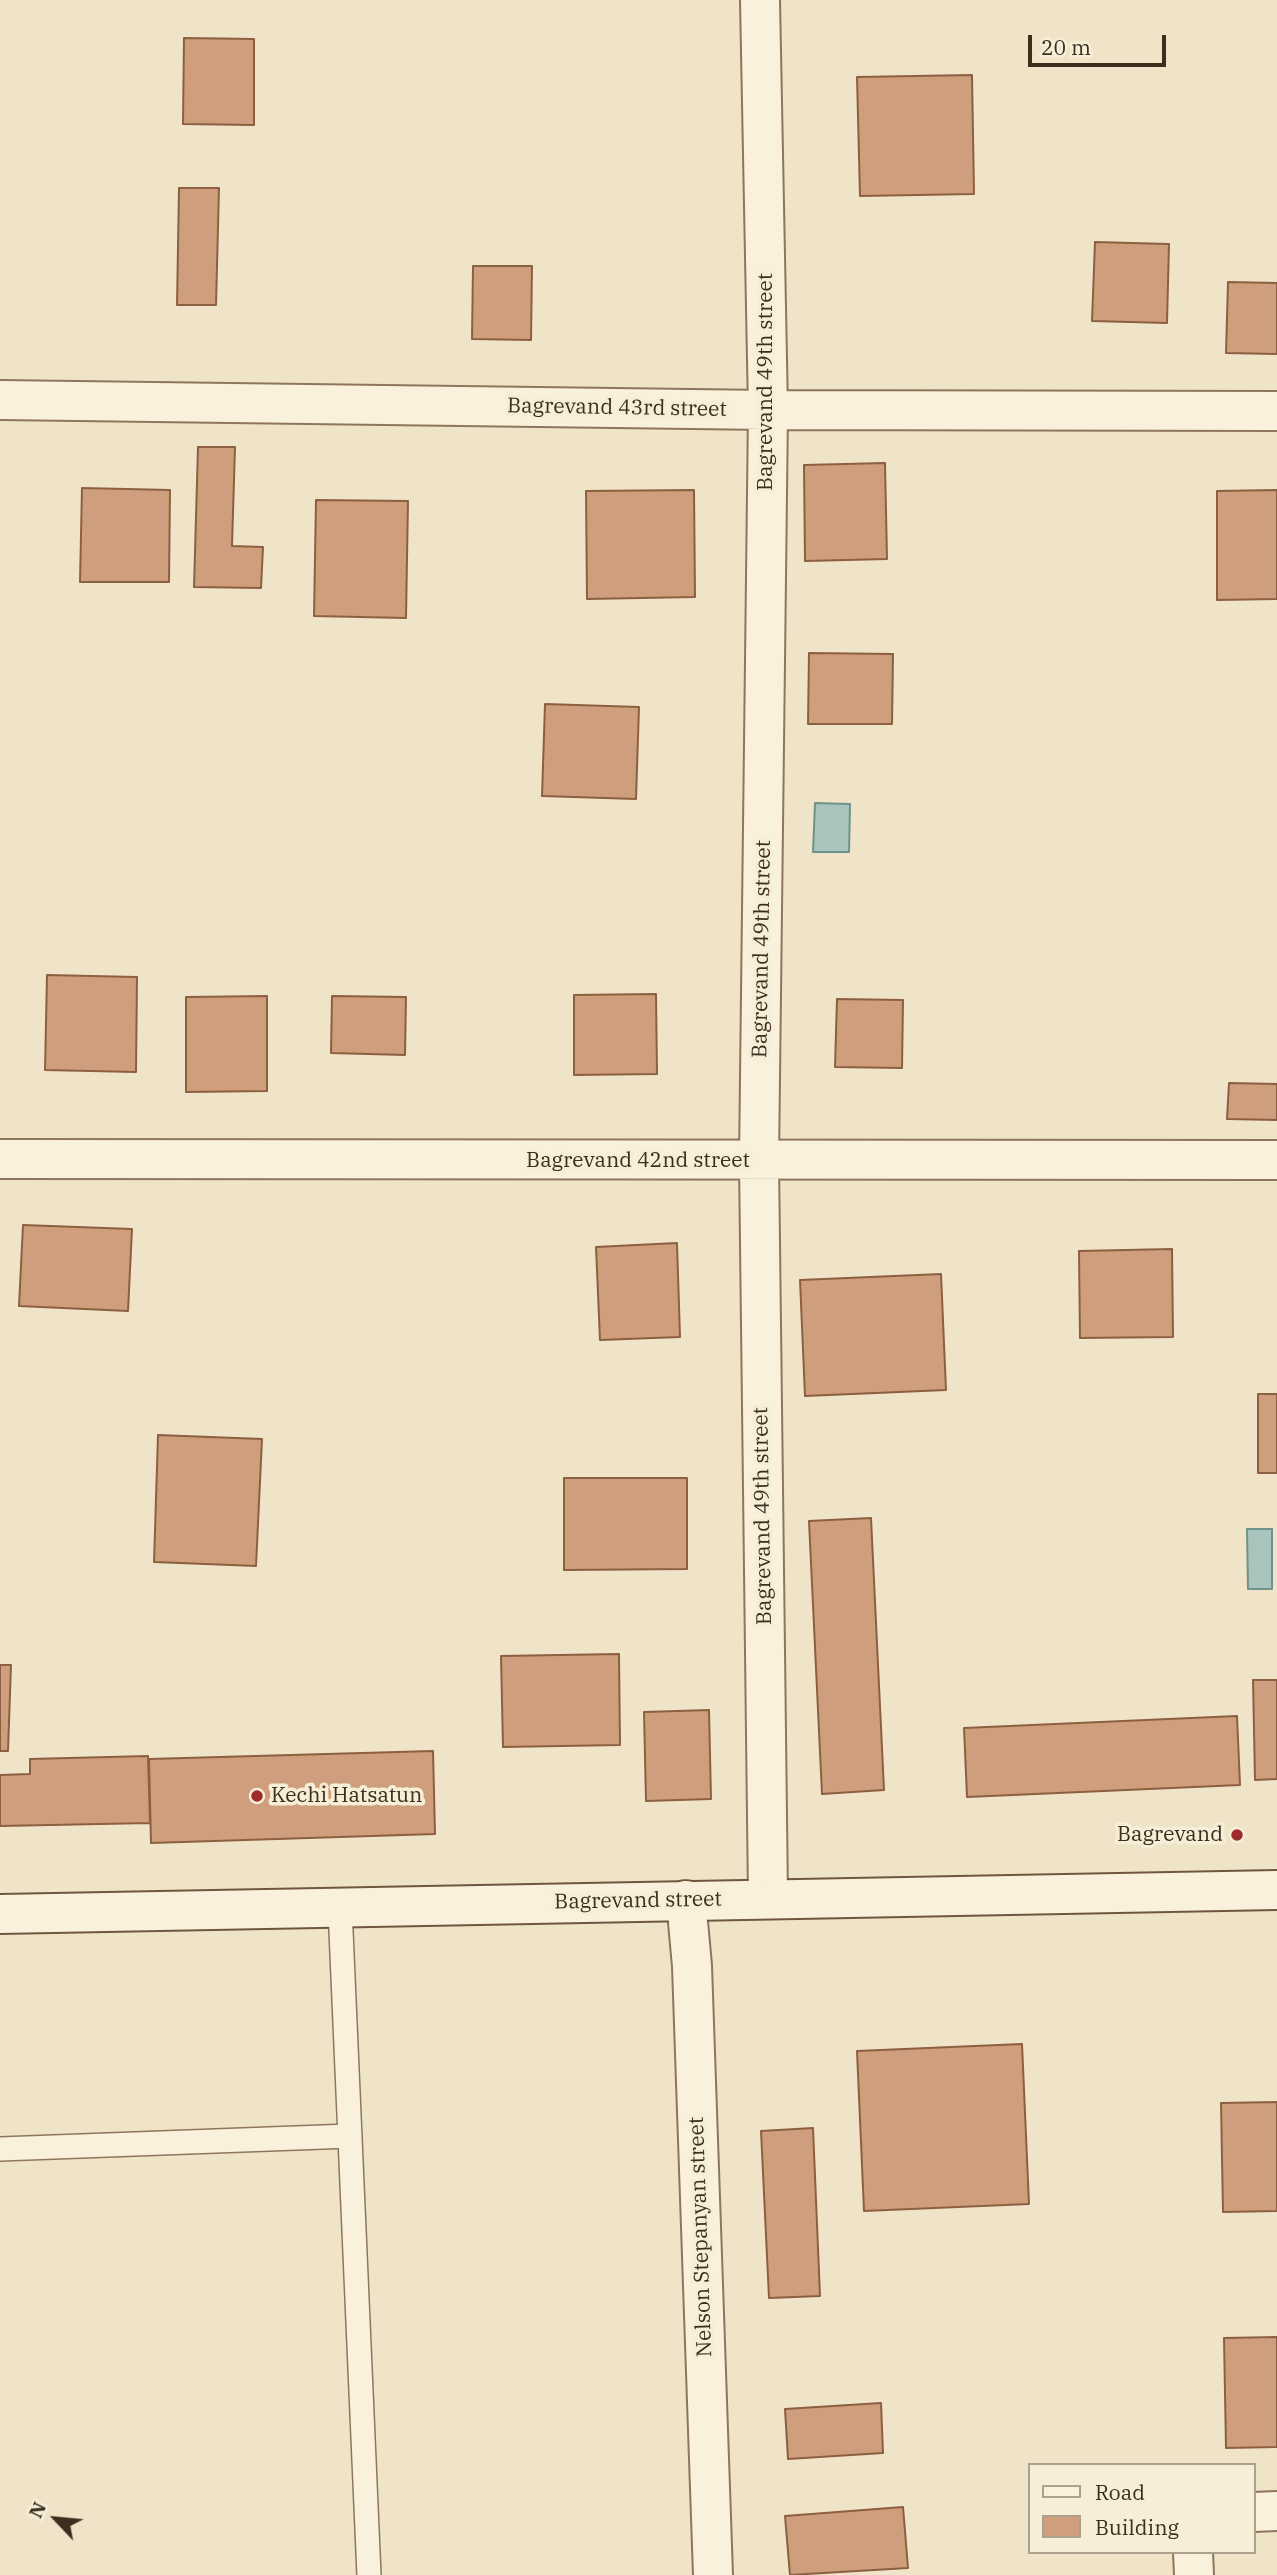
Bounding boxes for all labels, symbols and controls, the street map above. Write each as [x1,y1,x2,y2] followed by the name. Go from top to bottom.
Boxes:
[1032,21,1170,65] scale bar
[1041,33,1091,61] text: 20 m
[753,273,779,491] street label: Bagrevand 49th street
[507,393,727,423] street label: Bagrevand 43rd street
[747,840,777,1058] street label: Bagrevand 49th street
[526,1148,750,1174] street label: Bagrevand 42nd street
[748,1407,778,1625] street label: Bagrevand 49th street
[271,1783,423,1809] place label: Kechi Hatsatun
[249,1788,265,1804] marker: Kechi Hatsatun
[1117,1822,1223,1848] place label: Bagrevand
[1229,1827,1245,1843] marker: Bagrevand
[554,1887,722,1915] street label: Bagrevand street
[684,2116,718,2358] street label: Nelson Stepanyan street
[1028,2463,1256,2554] legend
[1095,2478,1145,2506] text: Road
[21,2484,91,2554] north arrow
[23,2498,51,2522] text: N
[1095,2513,1179,2541] text: Building

